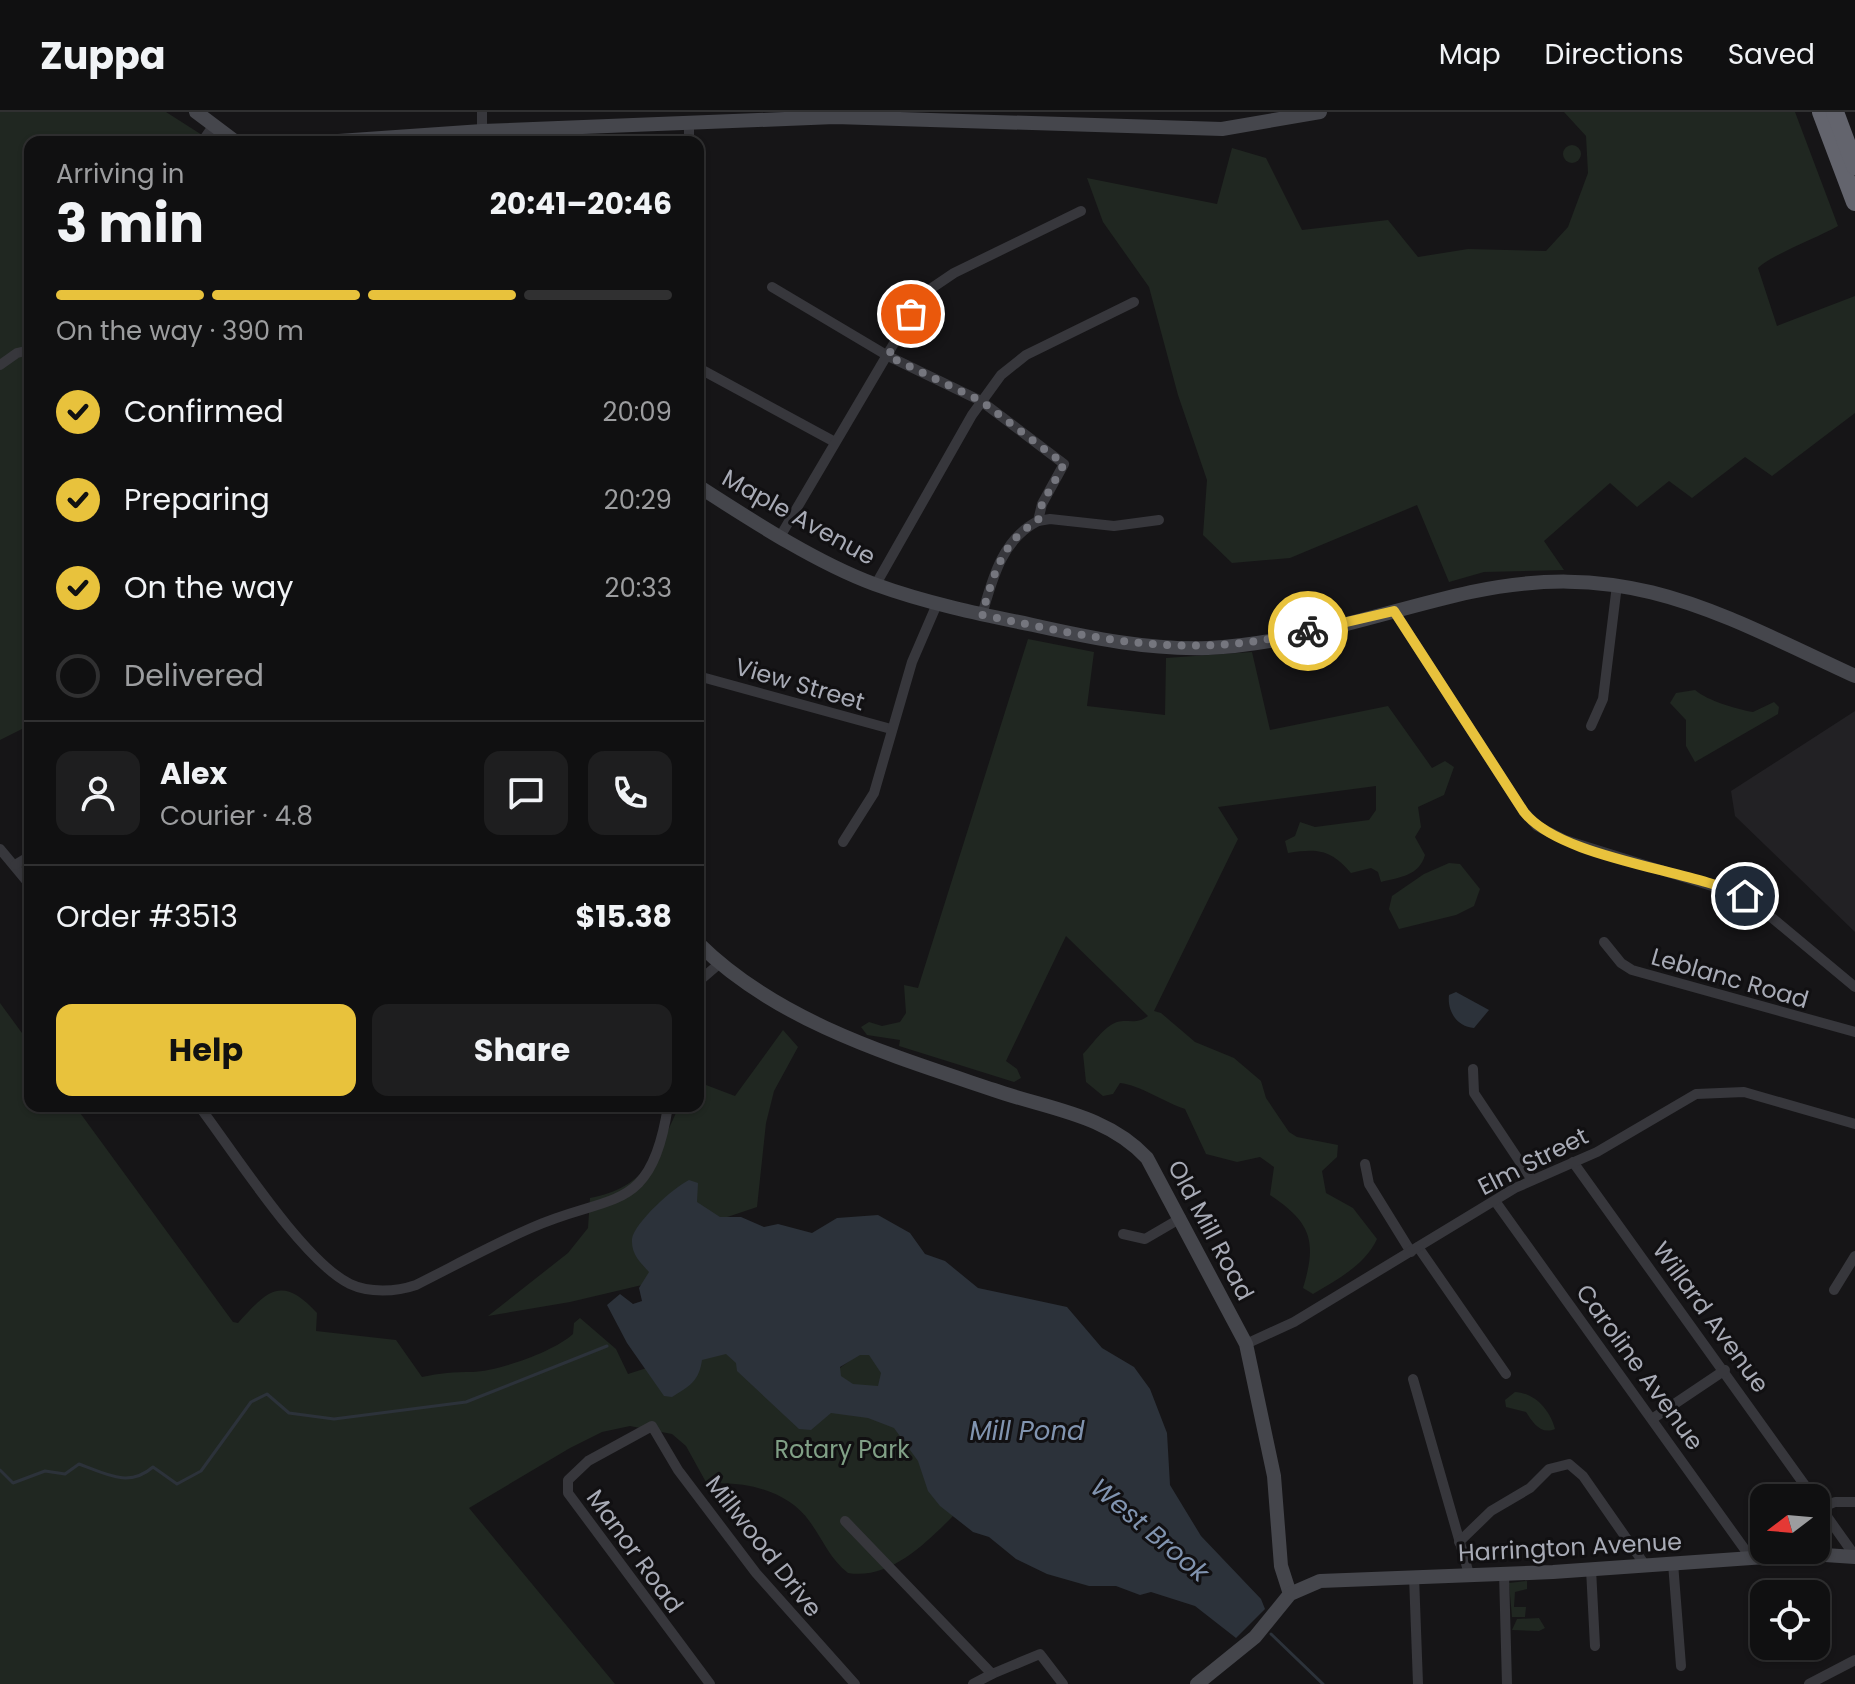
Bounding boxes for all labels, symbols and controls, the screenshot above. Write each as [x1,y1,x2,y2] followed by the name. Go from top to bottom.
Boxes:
[40,29,166,82] text: Zuppa
[1439,35,1501,74] text: Map
[1545,35,1684,74] text: Directions
[1728,35,1815,74] text: Saved
[56,156,185,192] text: Arriving in
[490,182,672,225] text: 20:41–20:46
[56,187,204,260] text: 3 min
[877,280,945,348] pin
[889,292,933,336] icon: bag
[56,313,304,349] text: On the way · 390 m
[56,390,100,434] icon: check
[124,390,284,433] text: Confirmed
[602,394,672,430] text: 20:09
[716,461,882,573] street label: Maple Avenue
[56,478,100,522] icon: check
[124,478,270,521] text: Preparing
[604,482,672,518] text: 20:29
[56,566,100,610] icon: check
[124,566,293,609] text: On the way
[605,570,672,606] text: 20:33
[1268,591,1348,671] courier
[1286,609,1330,653] icon: bike
[731,650,869,718] street label: View Street
[124,654,264,697] text: Delivered
[56,751,140,835] button: person
[484,751,568,835] button: chat
[588,751,672,835] button: phone
[160,752,227,795] text: Alex
[160,798,313,834] text: Courier · 4.8
[1711,862,1779,930] pin
[1723,874,1767,918] icon: home
[56,895,238,938] text: Order #3513
[575,895,672,938] text: $15.38
[1647,940,1813,1016] street label: Leblanc Road
[56,1004,356,1096] button: Help
[372,1004,672,1096] button: Share
[1472,1119,1594,1203] street label: Elm Street
[1160,1154,1262,1306] street label: Old Mill Road
[1645,1235,1777,1399] street label: Willard Avenue
[1569,1277,1711,1457] street label: Caroline Avenue
[969,1413,1085,1449] water label: Mill Pond
[774,1433,910,1466] park label: Rotary Park
[698,1468,830,1624] street label: Millwood Drive
[1083,1470,1218,1591] water label: West Brook
[579,1482,691,1620] street label: Manor Road
[1750,1484,1830,1564] north arrow
[1750,1484,1830,1660] map controls
[1457,1525,1683,1569] street label: Harrington Avenue
[1750,1580,1830,1660] button: locate

